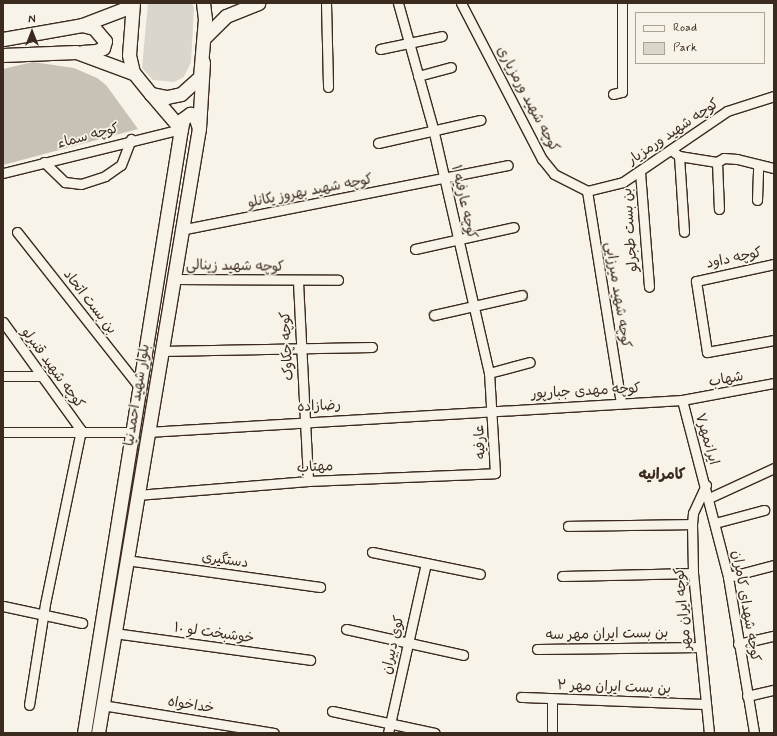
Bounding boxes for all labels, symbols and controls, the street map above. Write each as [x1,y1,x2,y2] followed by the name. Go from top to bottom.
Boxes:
[12,12,52,52] north arrow
[635,12,765,64] legend
[28,13,36,27] text: N
[673,20,697,36] text: Road
[673,40,697,56] text: Park
[493,43,563,155] street label: کوچه شهید ورمزیاری
[624,95,722,169] street label: کوچه شهید ورمزیار
[55,120,121,152] street label: کوچه سماء
[447,163,481,241] street label: کوچه عارفیه ۱
[246,171,374,211] street label: کوچه شهید بهروز یکانلو
[619,187,641,273] street label: بن بست طجرلو
[601,241,635,349] street label: کوچه شهید میرزایی
[705,244,763,272] street label: کوچه داود
[186,257,284,275] street label: کوچه شهید زینالی
[60,267,120,337] street label: بن بست اتحاد
[277,311,297,381] street label: کوچه چکاوک
[18,324,88,412] street label: کوچه شهید قنبرلو
[121,343,153,447] street label: بلوار شهید احمدنیا
[707,368,745,390] street label: شهاب
[531,380,641,402] street label: کوچه مهدی جبارپور
[297,396,341,416] street label: رضازاده
[692,411,722,467] street label: ایرانمهر۷
[471,425,489,459] street label: عارفیه
[296,458,334,476] street label: مهتاب
[639,467,685,485] district label: کامرانیه
[201,548,249,572] street label: دستگیری
[728,549,764,663] street label: کوچه شهدای کامران
[671,567,695,651] street label: کوچه ایران مهر
[378,614,408,676] street label: کوی دبیران
[173,619,255,647] street label: خوشبخت لو ۱۰
[545,625,669,643] street label: بن بست ایران مهر سه
[557,677,671,697] street label: ۲ بن بست ایران مهر
[167,693,215,717] street label: خداخواه

